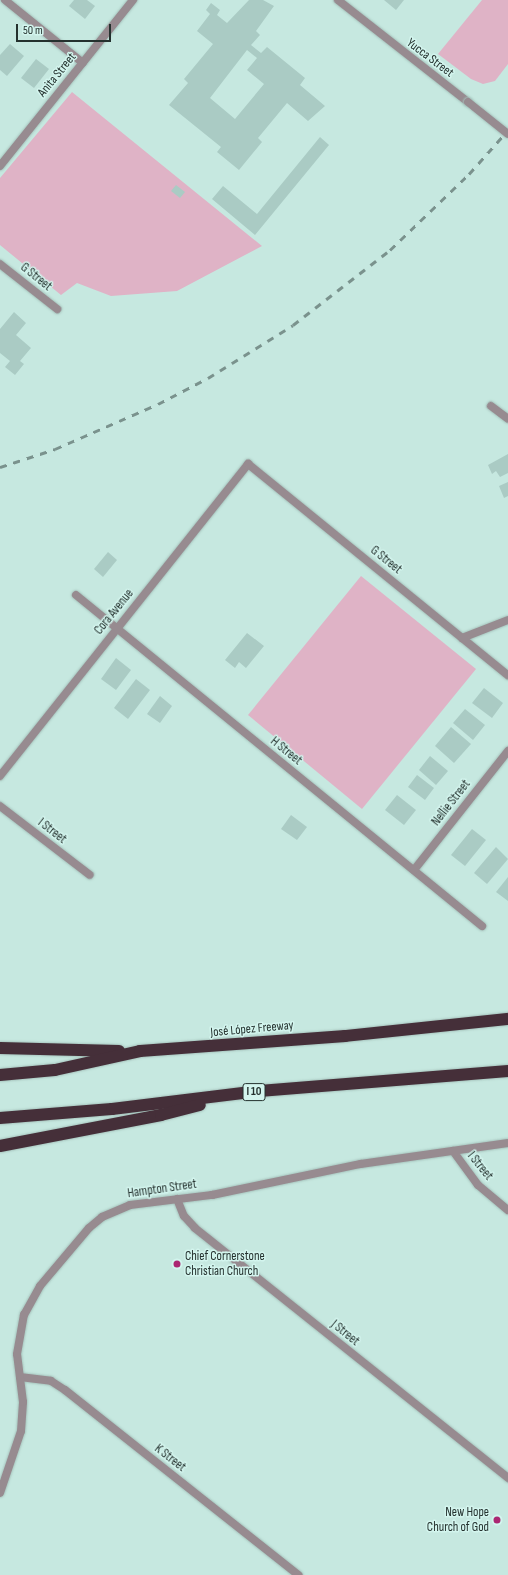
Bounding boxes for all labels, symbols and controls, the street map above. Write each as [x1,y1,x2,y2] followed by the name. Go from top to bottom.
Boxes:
[18,16,113,42] scale bar
[23,23,43,38] text: 50 m
[403,35,457,81] street label: Yucca Street
[35,50,79,100] street label: Anita Street
[17,260,55,294] street label: G Street
[367,543,405,577] street label: G Street
[91,586,137,638] street label: Cora Avenue
[267,734,305,768] street label: H Street
[428,777,474,829] street label: Nellie Street
[35,815,69,847] street label: I Street
[210,1018,294,1040] street label: José López Freeway
[242,1082,266,1102] road number: I 10
[464,1149,496,1183] street label: I Street
[126,1176,198,1202] street label: Hampton Street
[185,1249,265,1280] place label: Chief Cornerstone Christian Church
[172,1259,182,1269] marker: Chief Cornerstone Christian Church
[328,1317,362,1349] street label: J Street
[151,1441,189,1475] street label: K Street
[427,1505,489,1536] place label: New Hope Church of God
[492,1515,502,1525] marker: New Hope Church of God

